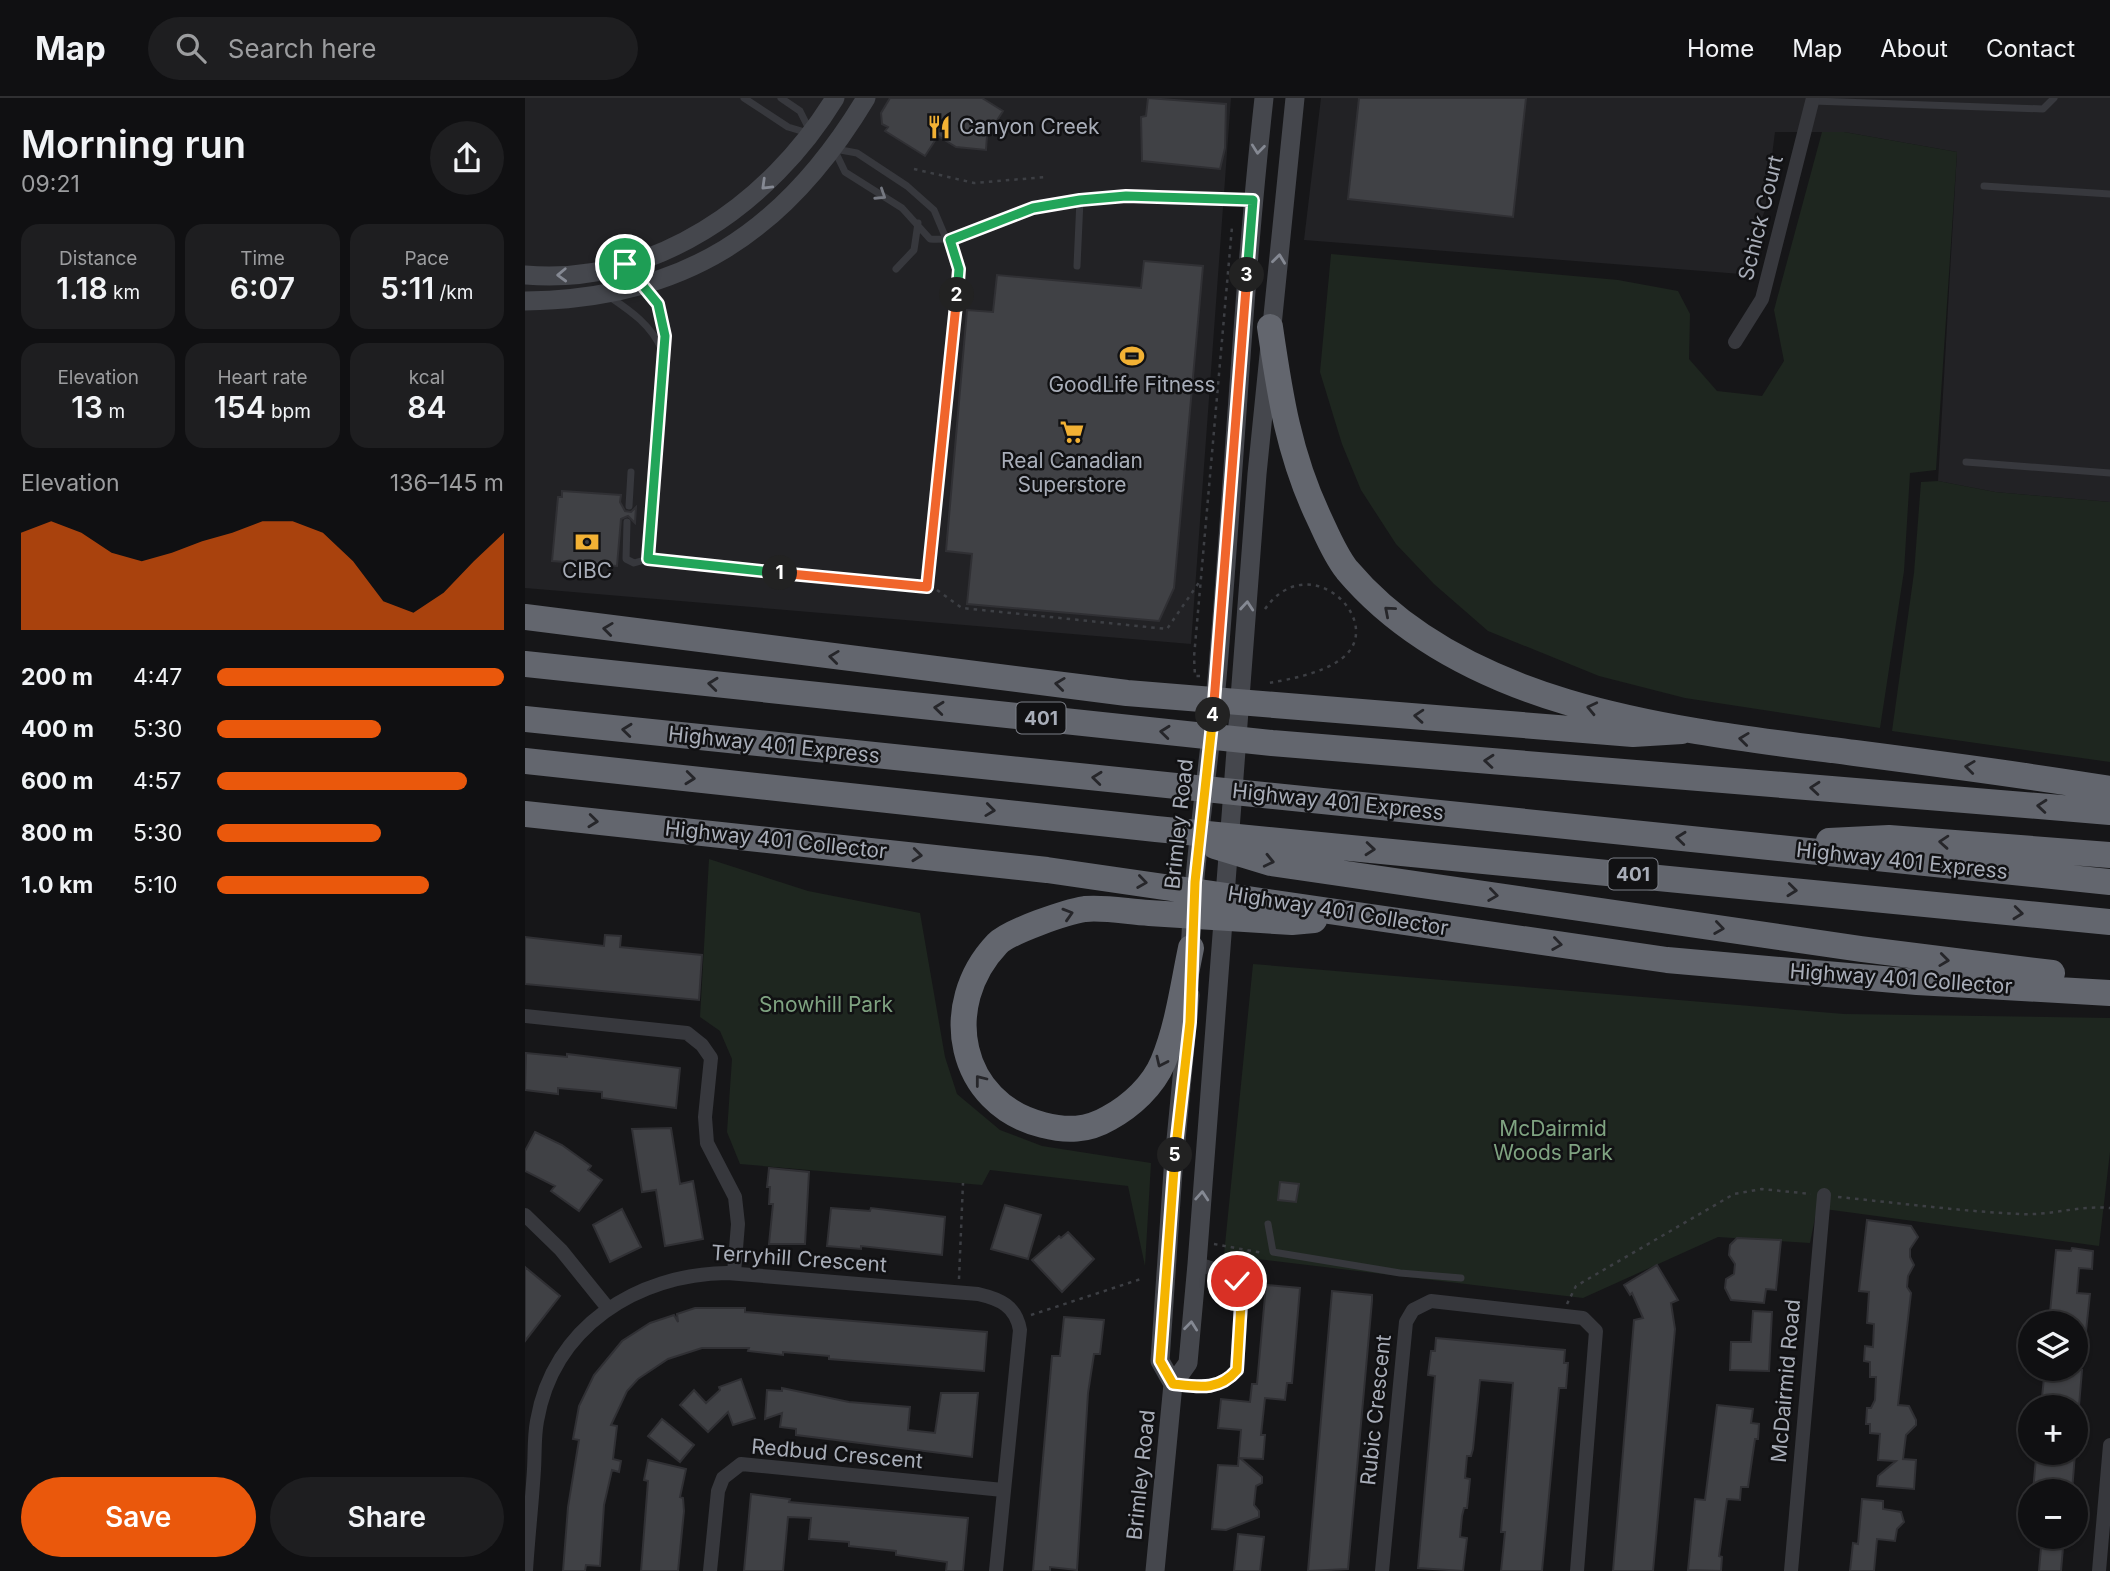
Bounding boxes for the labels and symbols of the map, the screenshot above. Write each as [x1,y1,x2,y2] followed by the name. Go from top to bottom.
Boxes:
[925,113,953,141] restaurant icon: Canyon Creek
[959,114,1100,139] place label: Canyon Creek
[1251,143,1266,155] one-way arrow
[1733,153,1788,283] street label: Schick Court
[761,176,774,189] one-way arrow
[873,187,886,200] one-way arrow
[595,234,655,294] pin
[1271,253,1286,265] one-way arrow
[1229,258,1265,292] pin: 3
[556,267,567,282] one-way arrow
[939,278,975,312] pin: 2
[1118,342,1146,370] sports icon: GoodLife Fitness
[1048,372,1216,397] place label: GoodLife Fitness
[1058,418,1086,446] supermarket icon: Real Canadian Superstore
[1001,448,1143,497] place label: Real Canadian Superstore
[573,528,601,556] bank icon: CIBC
[763,556,797,590] pin: 1
[562,558,612,583] place label: CIBC
[1239,601,1254,612] one-way arrow
[1384,607,1397,619] one-way arrow
[602,622,614,637] one-way arrow
[828,650,840,665] one-way arrow
[707,677,718,692] one-way arrow
[1054,677,1066,692] one-way arrow
[1195,698,1231,732] pin: 4
[933,700,945,715] one-way arrow
[1587,701,1599,716] one-way arrow
[1016,702,1065,734] road number: 401
[1413,709,1424,724] one-way arrow
[667,721,881,768] street label: Highway 401 Express
[621,723,633,738] one-way arrow
[1159,724,1171,739] one-way arrow
[1738,731,1750,746] one-way arrow
[1483,754,1494,769] one-way arrow
[1159,758,1198,890] street label: Brimley Road
[1964,760,1976,775] one-way arrow
[685,770,696,785] one-way arrow
[1091,770,1103,785] one-way arrow
[1231,778,1445,825] street label: Highway 401 Express
[1809,781,1820,796] one-way arrow
[2036,799,2047,814] one-way arrow
[984,803,995,818] one-way arrow
[588,813,599,828] one-way arrow
[664,815,888,864] street label: Highway 401 Collector
[1675,831,1686,846] one-way arrow
[1938,835,1949,850] one-way arrow
[1795,837,2009,884] street label: Highway 401 Express
[1364,841,1376,856] one-way arrow
[911,848,922,863] one-way arrow
[1263,853,1275,867] one-way arrow
[1609,859,1657,890] road number: 401
[1137,875,1148,890] one-way arrow
[1226,881,1450,940] street label: Highway 401 Collector
[1787,882,1798,897] one-way arrow
[1488,887,1499,902] one-way arrow
[2013,905,2024,920] one-way arrow
[1062,908,1074,923] one-way arrow
[1713,921,1724,936] one-way arrow
[1551,936,1563,951] one-way arrow
[1938,952,1950,967] one-way arrow
[1789,958,2013,999] street label: Highway 401 Collector
[759,992,893,1017] park label: Snowhill Park
[1156,1054,1170,1067] one-way arrow
[976,1076,988,1088] one-way arrow
[1493,1116,1613,1165] park label: McDairmid Woods Park
[1157,1138,1193,1172] pin: 5
[1194,1190,1209,1201] one-way arrow
[710,1240,888,1277] street label: Terryhill Crescent
[1207,1251,1267,1311] pin
[1766,1298,1805,1464] street label: McDairmid Road
[1183,1320,1198,1331] one-way arrow
[1355,1333,1396,1487] street label: Rubic Crescent
[1121,1409,1160,1541] street label: Brimley Road
[750,1434,924,1473] street label: Redbud Crescent

